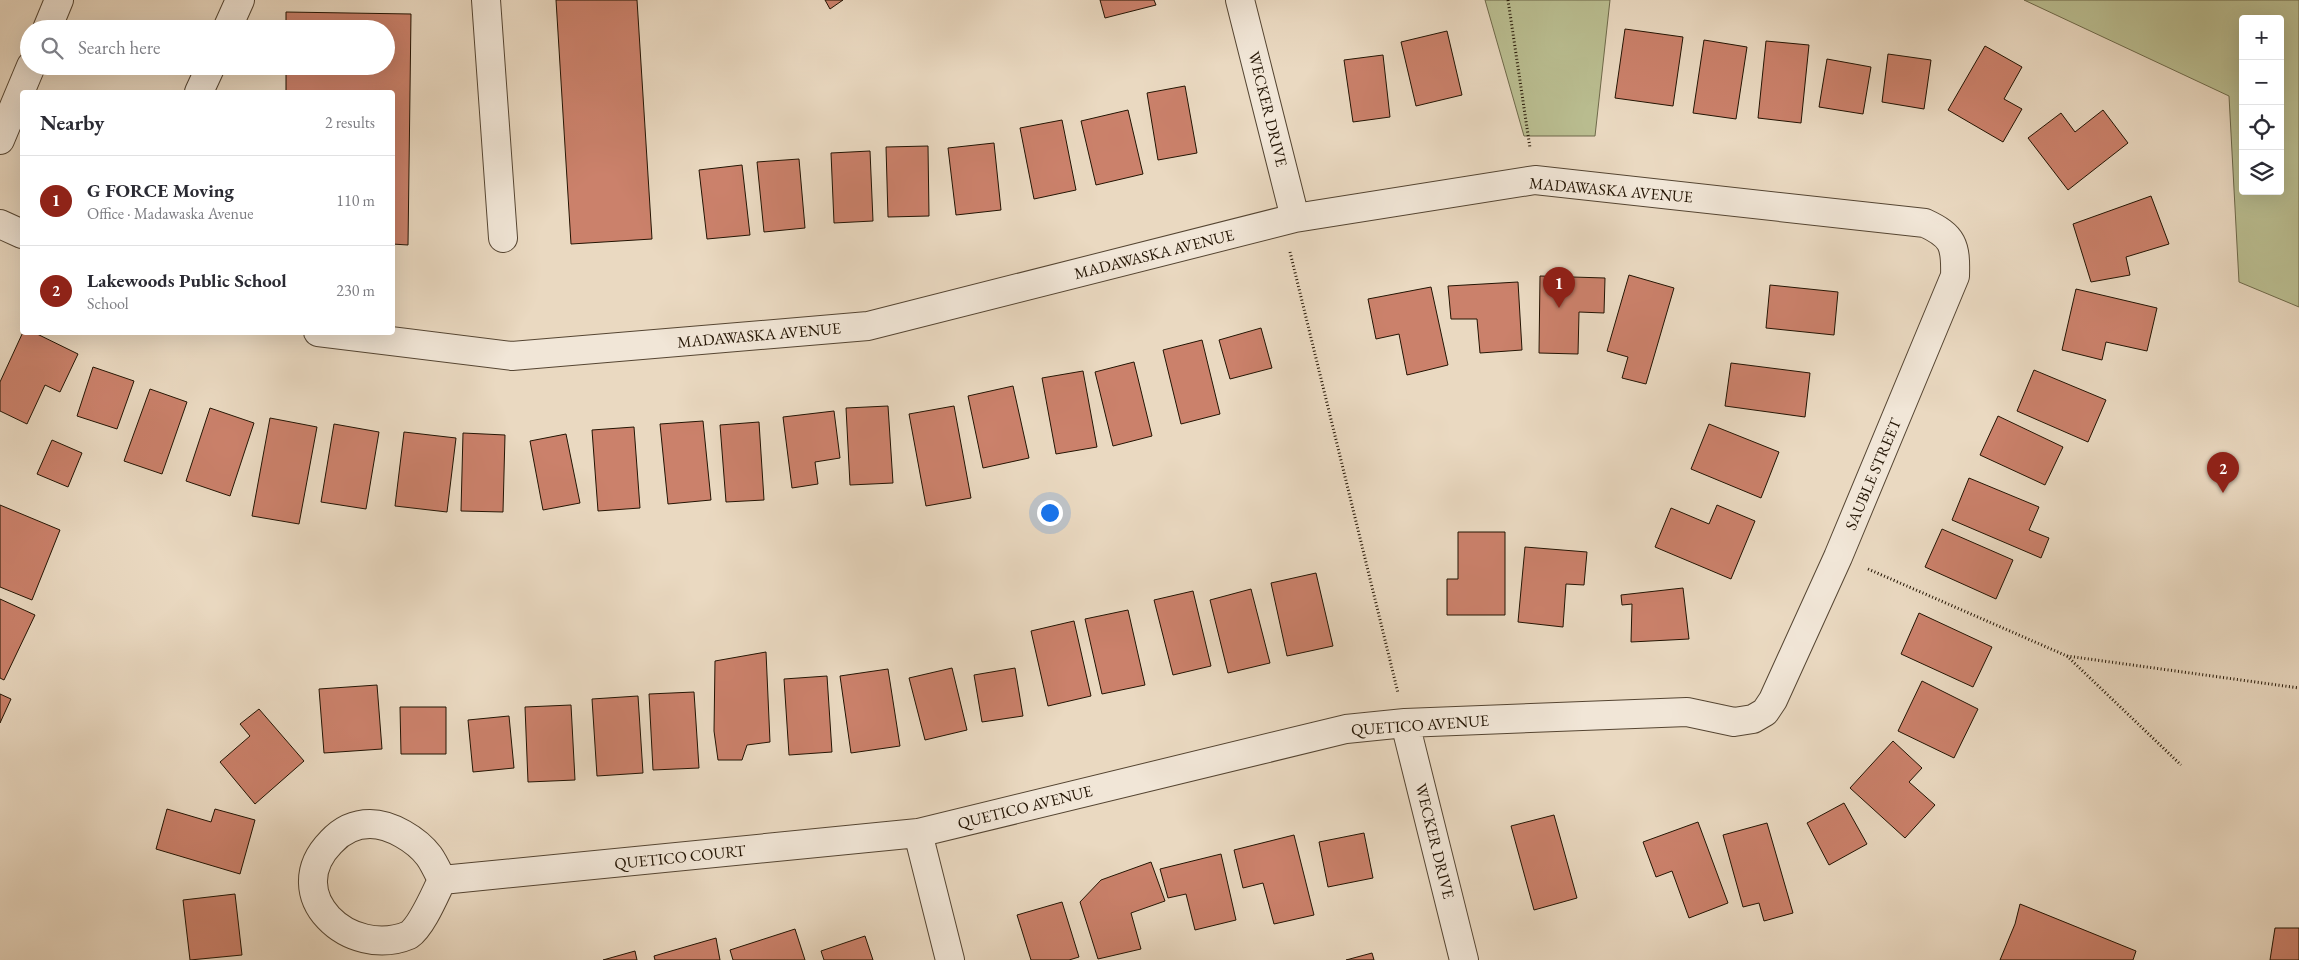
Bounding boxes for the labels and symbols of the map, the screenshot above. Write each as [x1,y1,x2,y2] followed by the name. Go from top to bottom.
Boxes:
[1244,49,1292,169] street label: WECKER DRIVE
[1528,172,1694,208] street label: MADAWASKA AVENUE
[1072,224,1236,284] street label: MADAWASKA AVENUE
[1543,267,1575,308] pin: 1
[676,317,842,353] street label: MADAWASKA AVENUE
[1840,415,1906,533] street label: SAUBLE STREET
[2207,452,2239,493] pin: 2
[1037,500,1063,526] your location
[1350,710,1490,740] street label: QUETICO AVENUE
[955,780,1095,834] street label: QUETICO AVENUE
[1411,781,1459,901] street label: WECKER DRIVE
[613,840,747,874] street label: QUETICO COURT

